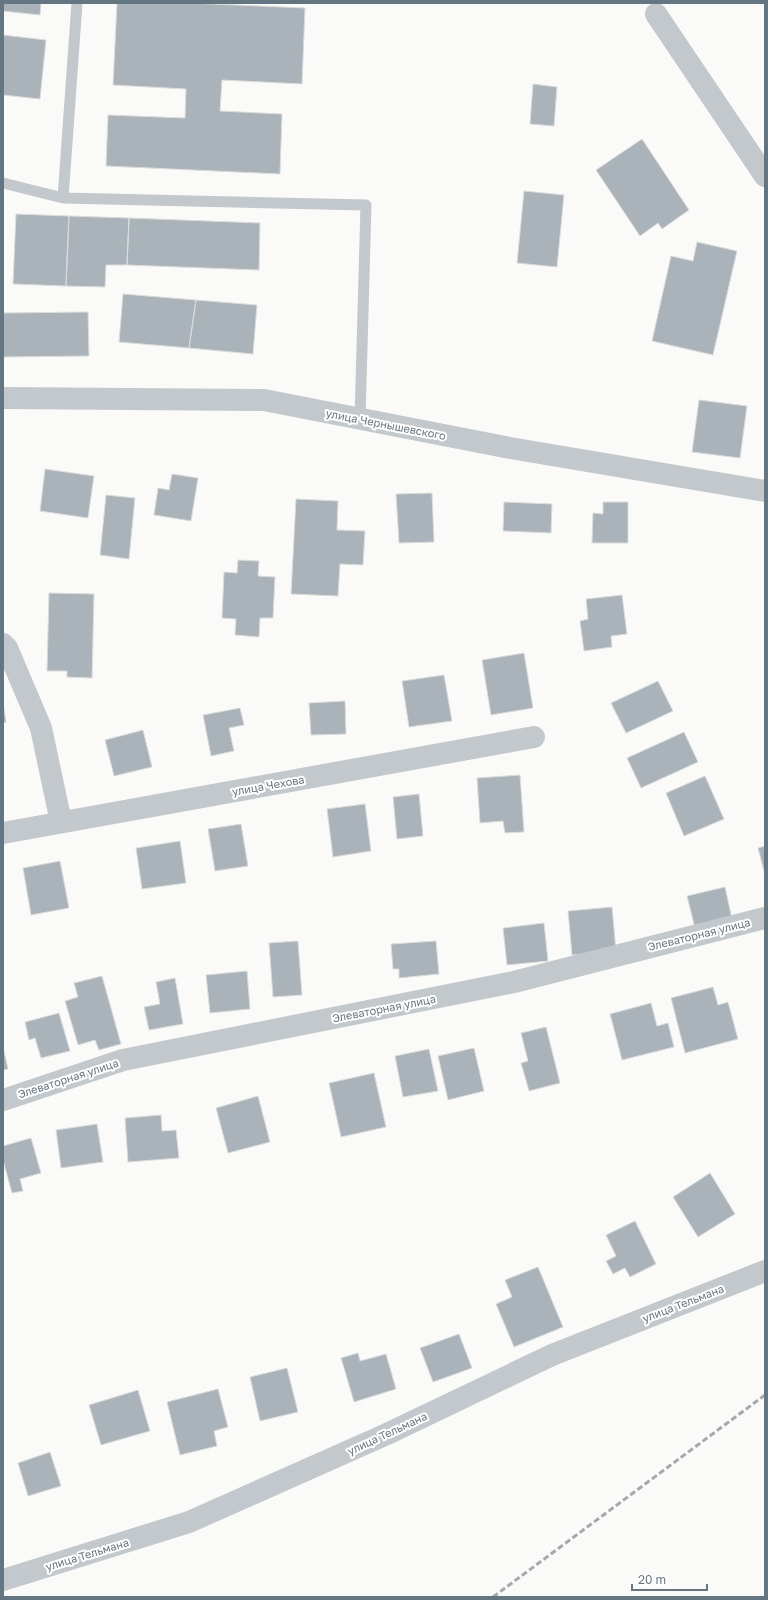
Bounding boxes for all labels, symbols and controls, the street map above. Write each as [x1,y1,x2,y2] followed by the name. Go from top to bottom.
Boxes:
[325,406,448,442] street label: улица Чернышевского
[231,772,305,798] street label: улица Чехова
[646,915,752,953] street label: Элеваторная улица
[331,992,437,1024] street label: Элеваторная улица
[16,1056,120,1100] street label: Элеваторная улица
[640,1281,726,1325] street label: улица Тельмана
[345,1409,429,1457] street label: улица Тельмана
[44,1535,130,1573] street label: улица Тельмана
[632,1566,707,1592] scale bar
[638,1572,666,1587] text: 20 m

